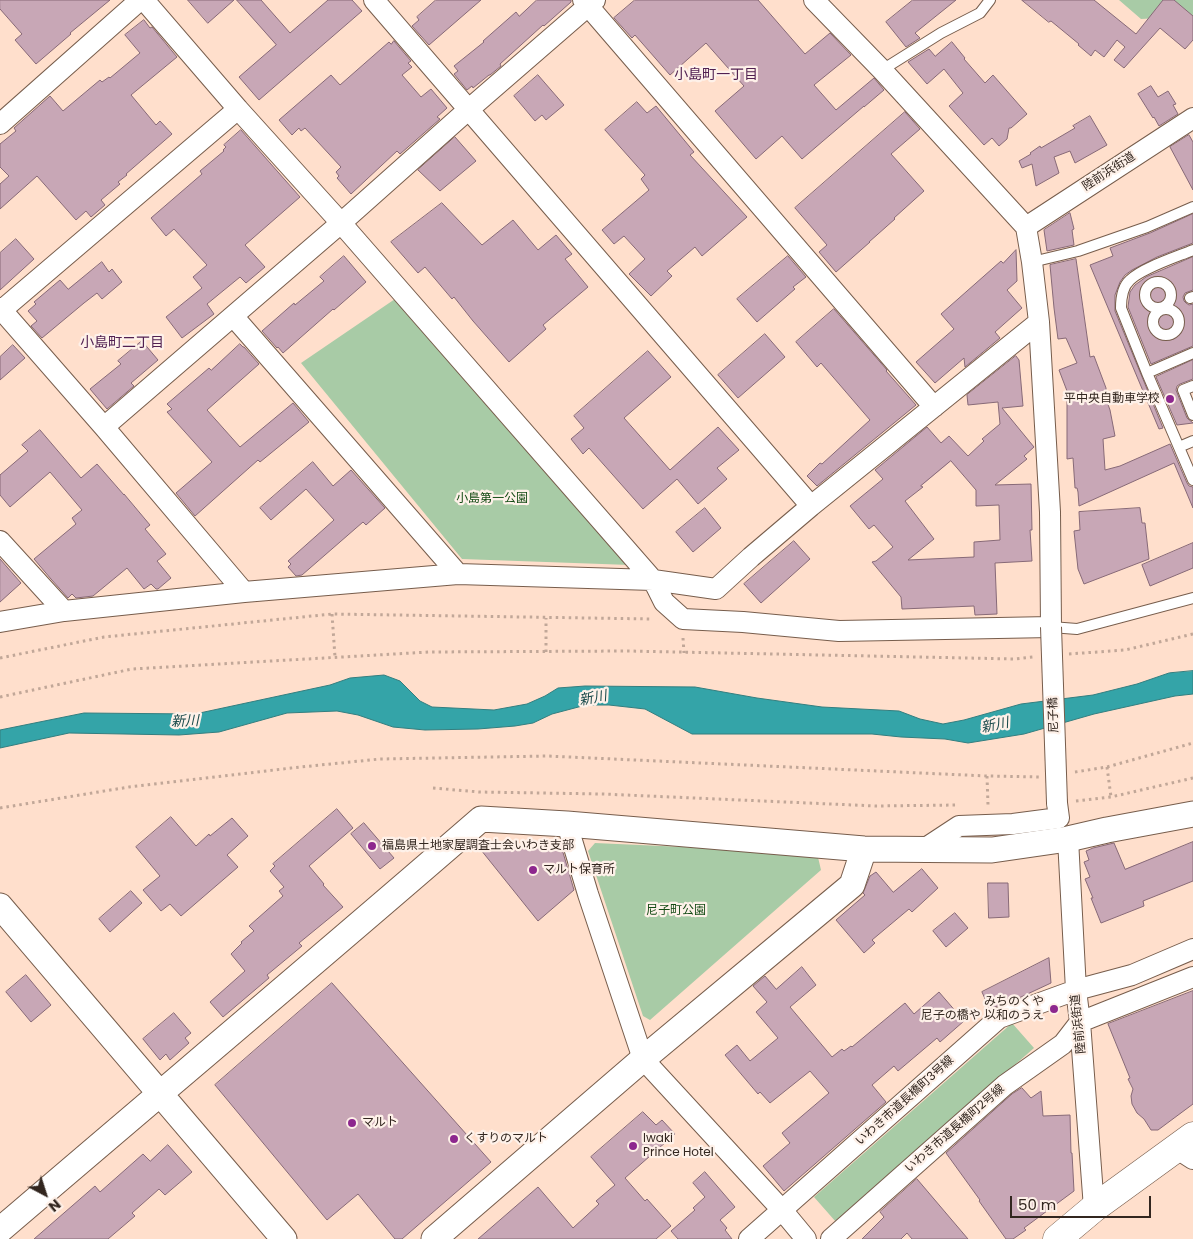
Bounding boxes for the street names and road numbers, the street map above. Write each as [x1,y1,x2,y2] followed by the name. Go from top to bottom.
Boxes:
[1080,150,1138,194] street label: 陸前浜街道
[1046,697,1062,733] street label: 尼子橋
[1069,993,1089,1055] street label: 陸前浜街道
[853,1053,957,1149] street label: いわき市道長橋町3号線
[902,1082,1008,1176] street label: いわき市道長橋町2号線

